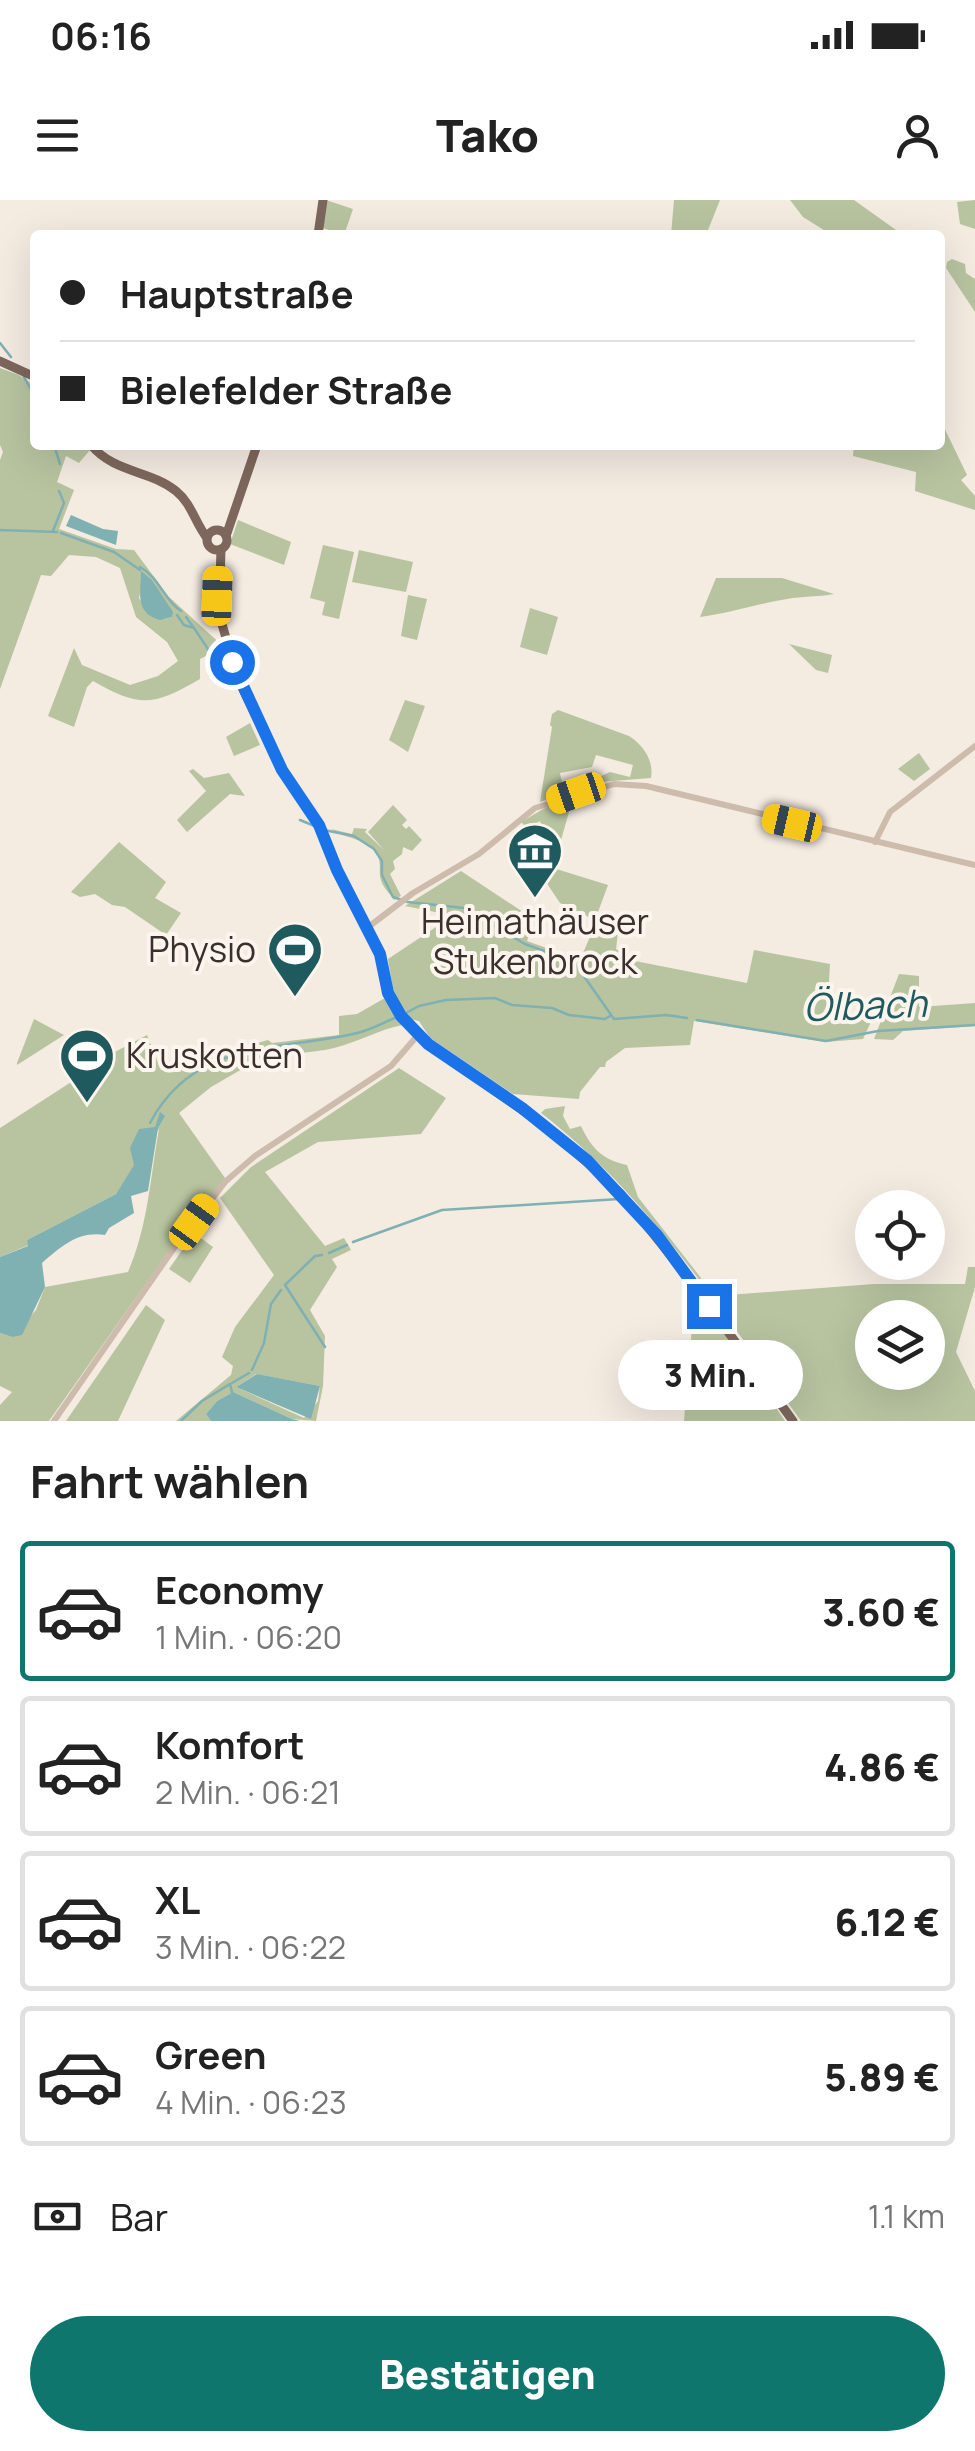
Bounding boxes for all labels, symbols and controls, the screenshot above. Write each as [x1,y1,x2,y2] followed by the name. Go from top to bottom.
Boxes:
[50,9,152,61] text: 06:16
[436,104,539,166] text: Tako
[30,108,85,163] icon: menu
[890,108,945,163] icon: person
[120,267,354,319] text: Hauptstraße
[120,363,452,415] text: Bielefelder Straße
[201,565,233,627] car
[210,640,255,685] route start
[543,769,609,817] car
[759,802,825,844] car
[505,821,565,900] museum icon: Heimathäuser Stukenbrock
[421,897,649,985] place label: Heimathäuser Stukenbrock
[265,920,325,999] sports icon: Physio
[148,925,256,973] place label: Physio
[802,976,929,1032] water label: Ölbach
[57,1026,117,1105] sports icon: Kruskotten
[126,1031,303,1079] place label: Kruskotten
[164,1189,224,1255] car
[855,1190,945,1390] map controls
[855,1190,945,1280] button: locate
[687,1284,732,1329] route end
[855,1300,945,1390] button: layers
[616,1341,802,1411] callout: 3 Min.
[664,1353,757,1397] text: 3 Min.
[30,1450,309,1512] text: Fahrt wählen
[155,1563,324,1615] text: Economy
[35,1566,125,1656] icon: car
[822,1585,940,1637] text: 3.60 €
[155,1615,342,1659] text: 1 Min. · 06:20
[155,1718,304,1770] text: Komfort
[35,1721,125,1811] icon: car
[824,1740,940,1792] text: 4.86 €
[155,1770,341,1814] text: 2 Min. · 06:21
[155,1873,200,1925] text: XL
[35,1876,125,1966] icon: car
[835,1895,940,1947] text: 6.12 €
[155,1925,346,1969] text: 3 Min. · 06:22
[155,2028,267,2080] text: Green
[35,2031,125,2121] icon: car
[824,2050,940,2102] text: 5.89 €
[155,2080,347,2124] text: 4 Min. · 06:23
[30,2189,85,2244] icon: cash
[110,2190,168,2242] text: Bar
[868,2194,945,2238] text: 1.1 km
[30,2316,945,2431] button: Bestätigen

